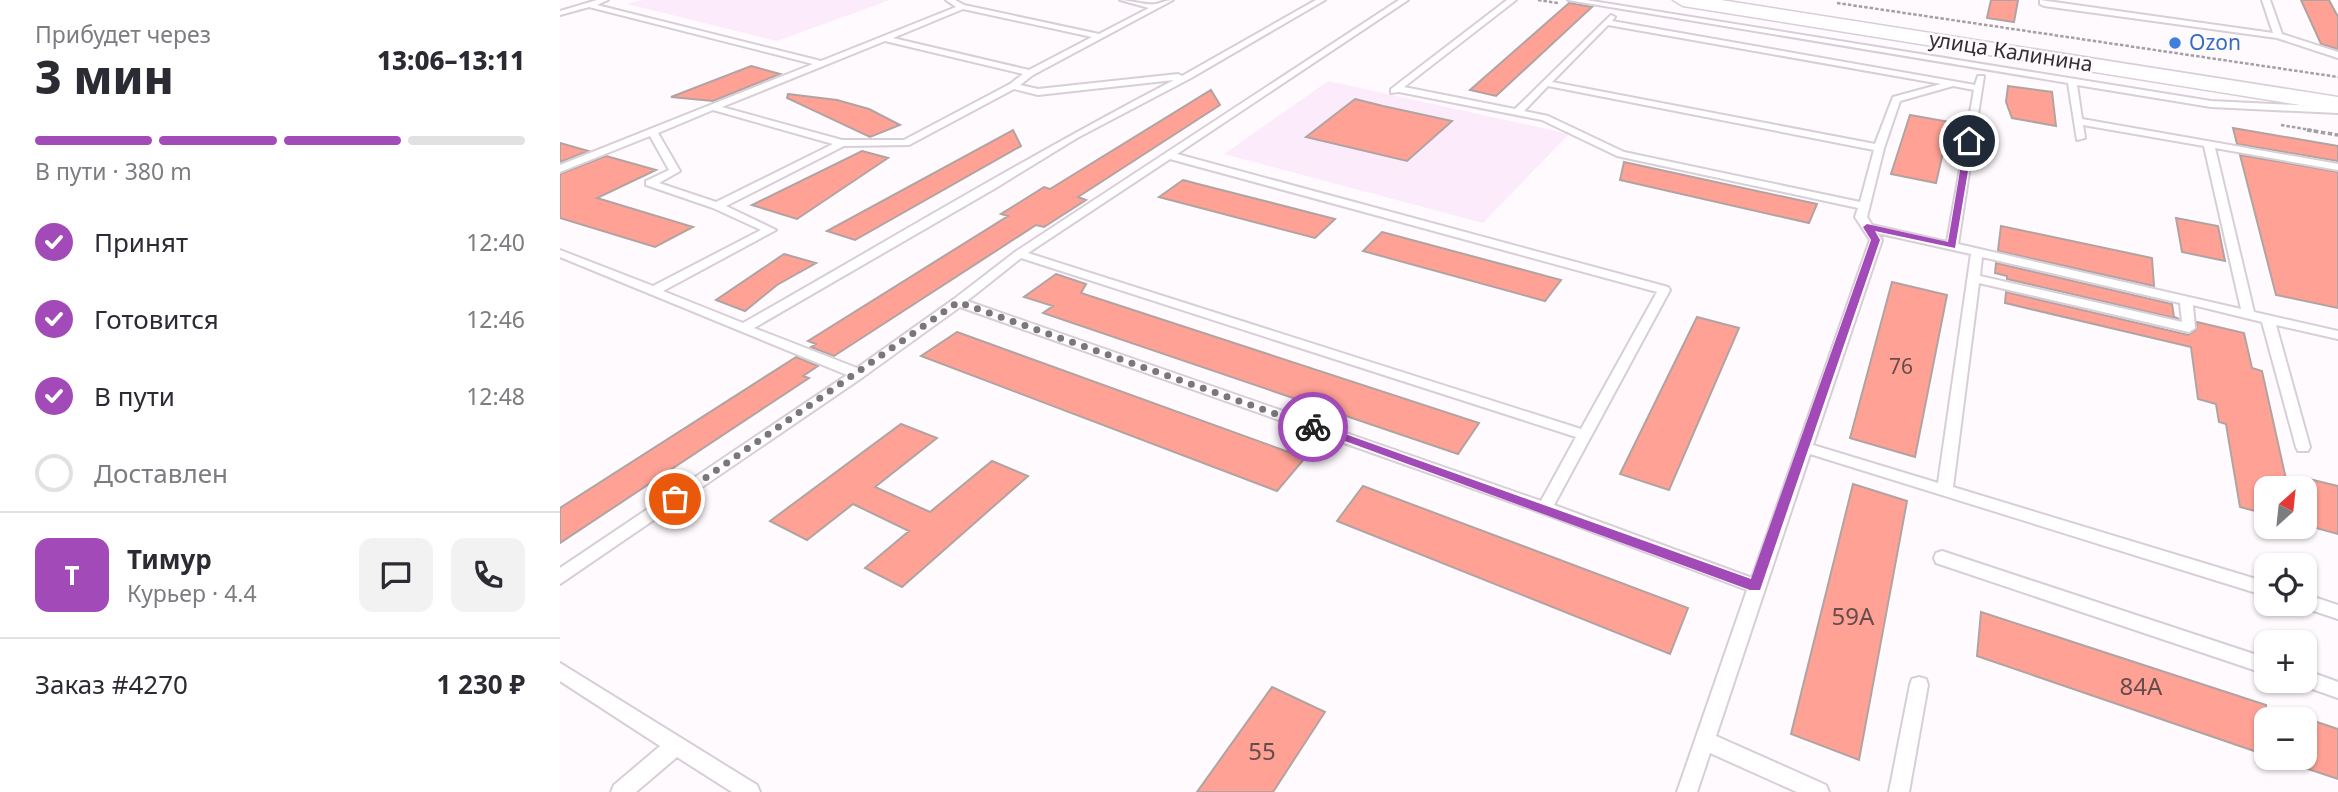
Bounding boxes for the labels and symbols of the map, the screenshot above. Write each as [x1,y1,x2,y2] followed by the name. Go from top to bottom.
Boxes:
[1927,24,2095,78] street label: улица Калинина
[2189,28,2241,56] place label: Ozon
[2167,35,2183,51] marker: Ozon
[1939,111,1999,171] pin
[1889,352,1913,380] house number: 76
[1278,392,1348,462] courier
[645,469,705,529] pin
[2254,476,2317,539] north arrow
[1832,599,1875,632] house number: 59А
[2120,669,2163,702] house number: 84А
[1248,734,1276,767] house number: 55

